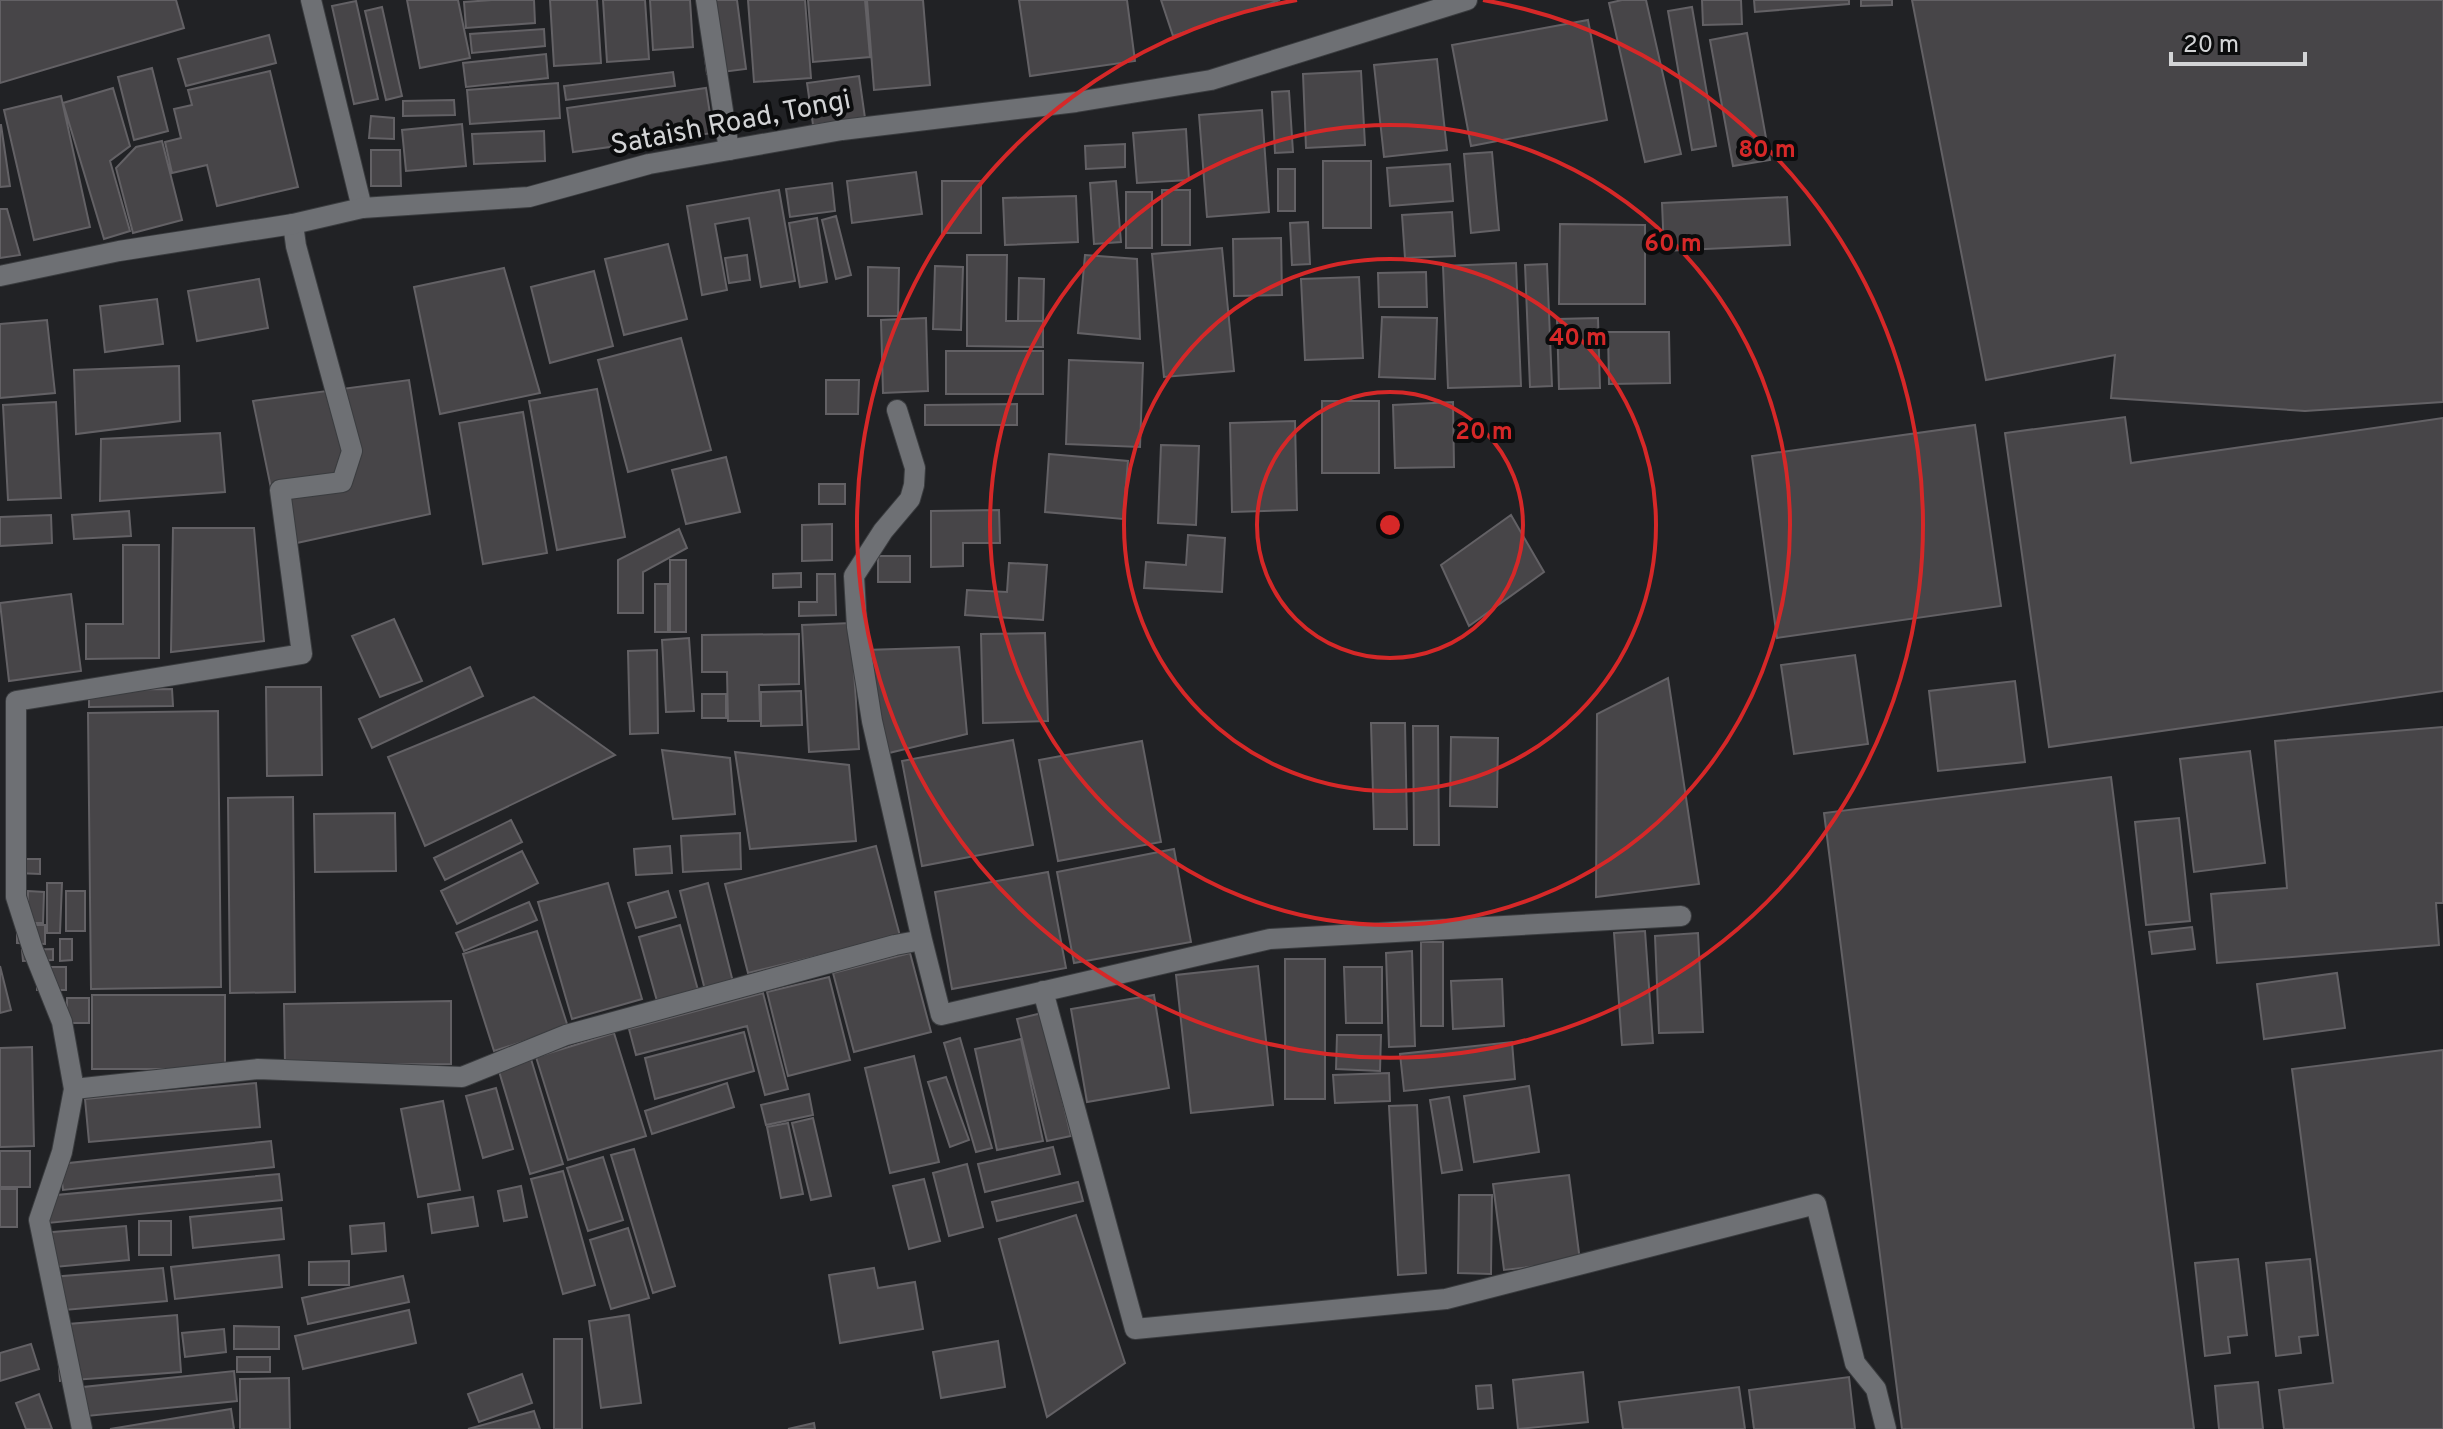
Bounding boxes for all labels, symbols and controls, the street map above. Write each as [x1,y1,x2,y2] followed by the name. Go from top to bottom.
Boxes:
[2171,16,2305,66] scale bar
[2183,31,2239,61] text: 20 m
[608,83,854,165] street label: Sataish Road, Tongi
[1738,136,1796,166] text: 80 m
[1644,230,1702,260] text: 60 m
[1549,324,1607,354] text: 40 m
[1455,418,1513,448] text: 20 m
[1376,511,1404,539] centre of rings

